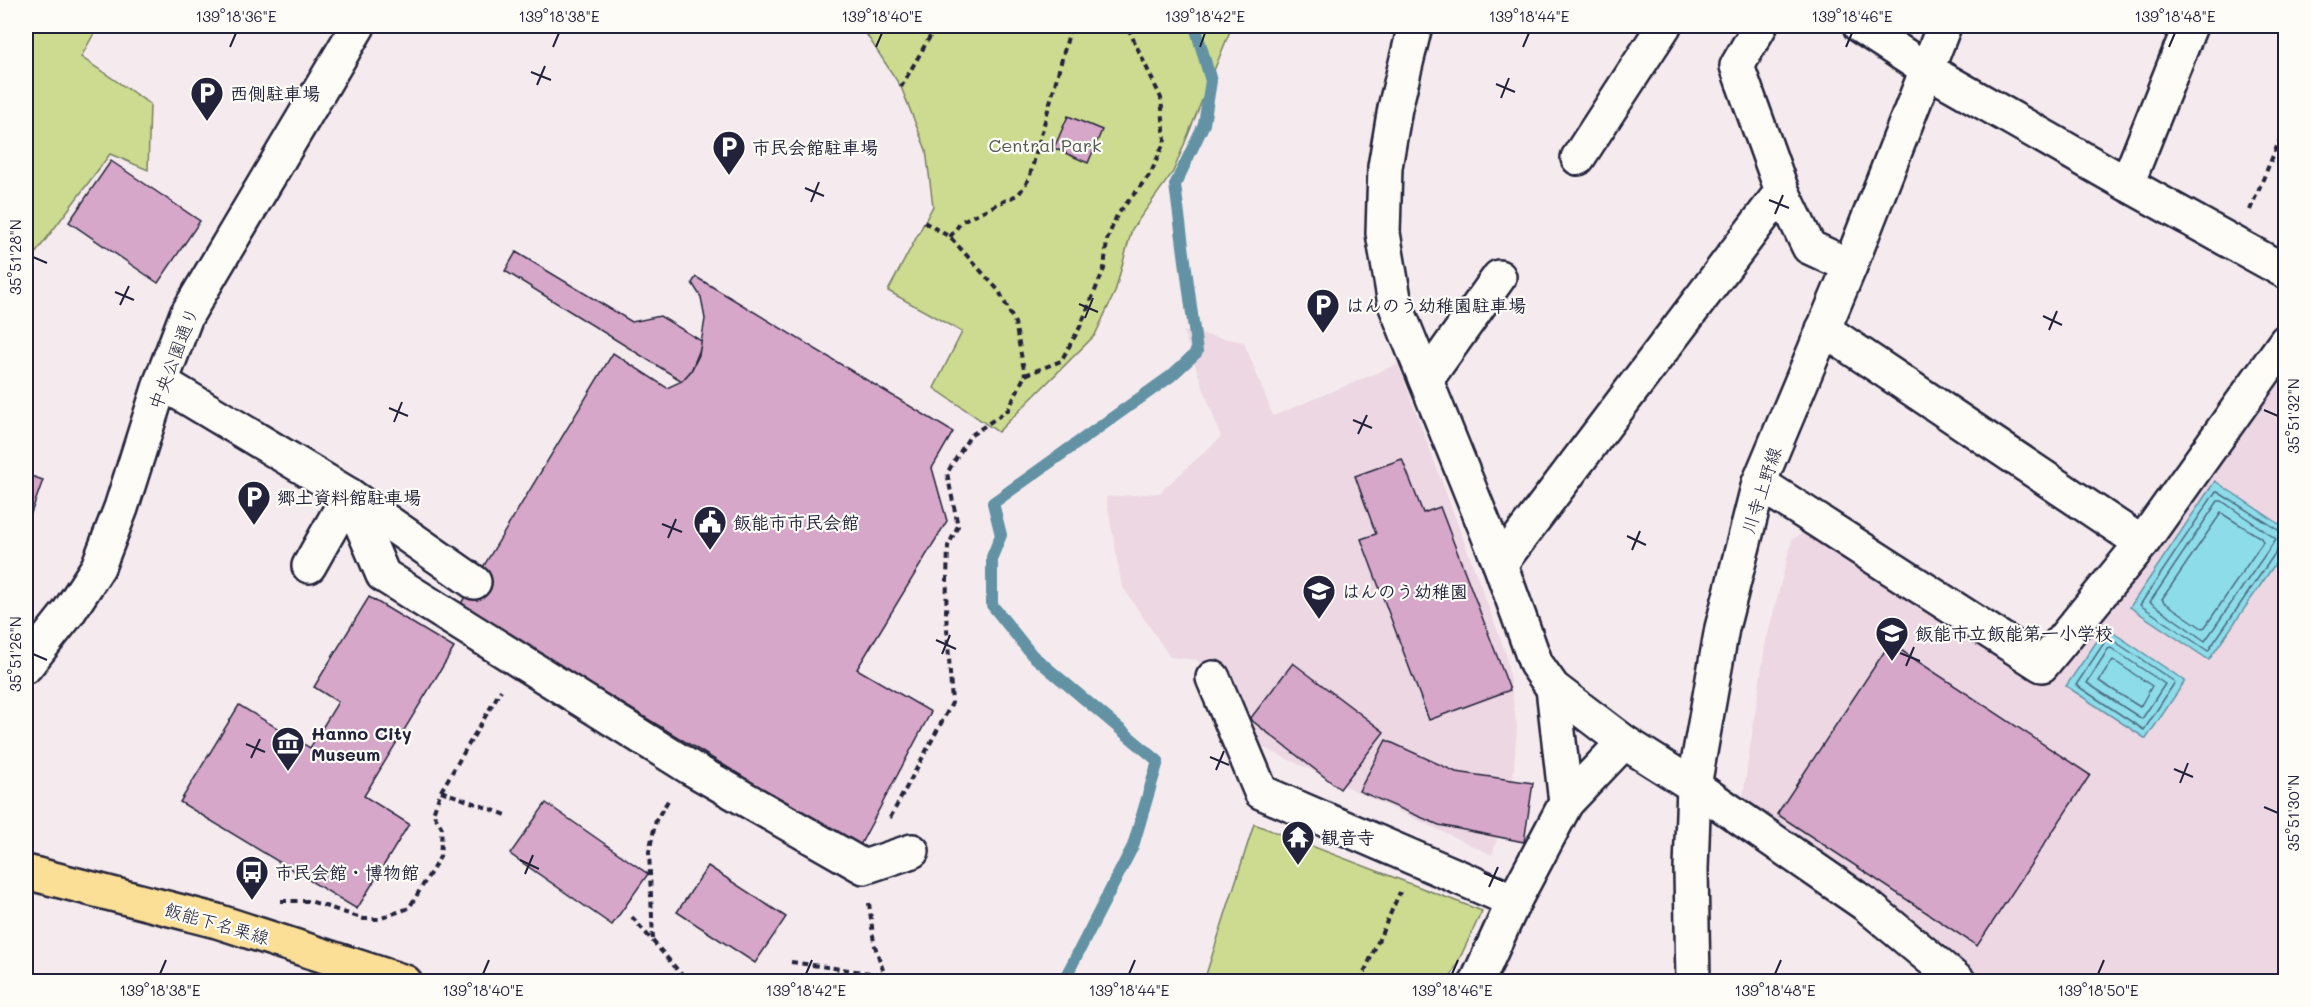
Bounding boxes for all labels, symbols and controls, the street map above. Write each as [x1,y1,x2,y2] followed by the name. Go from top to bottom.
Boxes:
[196,6,277,26] text: 139°18'36"E
[519,6,600,26] text: 139°18'38"E
[841,6,923,26] text: 139°18'40"E
[1165,6,1246,26] text: 139°18'42"E
[1489,6,1570,26] text: 139°18'44"E
[1812,6,1893,26] text: 139°18'46"E
[2134,6,2216,26] text: 139°18'48"E
[189,75,225,122] parking icon: 西側駐車場
[230,81,320,105] place label: 西側駐車場
[711,129,747,176] parking icon: 市民会館駐車場
[988,133,1102,157] park label: Central Park
[752,135,878,159] place label: 市民会館駐車場
[5,219,25,295] text: 35°51'28"N
[1305,287,1341,334] parking icon: はんのう幼稚園駐車場
[1346,293,1526,317] place label: はんのう幼稚園駐車場
[142,303,204,413] street label: 中央公園通り
[2283,378,2303,454] text: 35°51'32"N
[1736,443,1786,537] street label: 川寺上野線
[236,479,272,526] parking icon: 郷土資料館駐車場
[277,485,421,509] place label: 郷土資料館駐車場
[692,504,728,551] public building icon: 飯能市市民会館
[733,510,859,534] place label: 飯能市市民会館
[1301,573,1337,620] school or university icon: はんのう幼稚園
[1342,579,1468,603] place label: はんのう幼稚園
[1874,615,1910,662] school or university icon: 飯能市立飯能第一小学校
[5,616,25,692] text: 35°51'26"N
[1915,621,2113,645] place label: 飯能市立飯能第一小学校
[311,721,412,766] place label: Hanno City Museum
[270,725,306,772] museum icon: Hanno City Museum
[2283,775,2303,851] text: 35°51'30"N
[1280,819,1316,866] temple icon: 観音寺
[1321,825,1375,849] place label: 観音寺
[234,854,270,901] bus stop icon: 市民会館・博物館
[275,860,419,884] place label: 市民会館・博物館
[162,897,272,949] street label: 飯能下名栗線
[120,980,201,1000] text: 139°18'38"E
[442,980,524,1000] text: 139°18'40"E
[766,980,847,1000] text: 139°18'42"E
[1089,980,1170,1000] text: 139°18'44"E
[1412,980,1493,1000] text: 139°18'46"E
[1734,980,1816,1000] text: 139°18'48"E
[2057,980,2139,1000] text: 139°18'50"E

